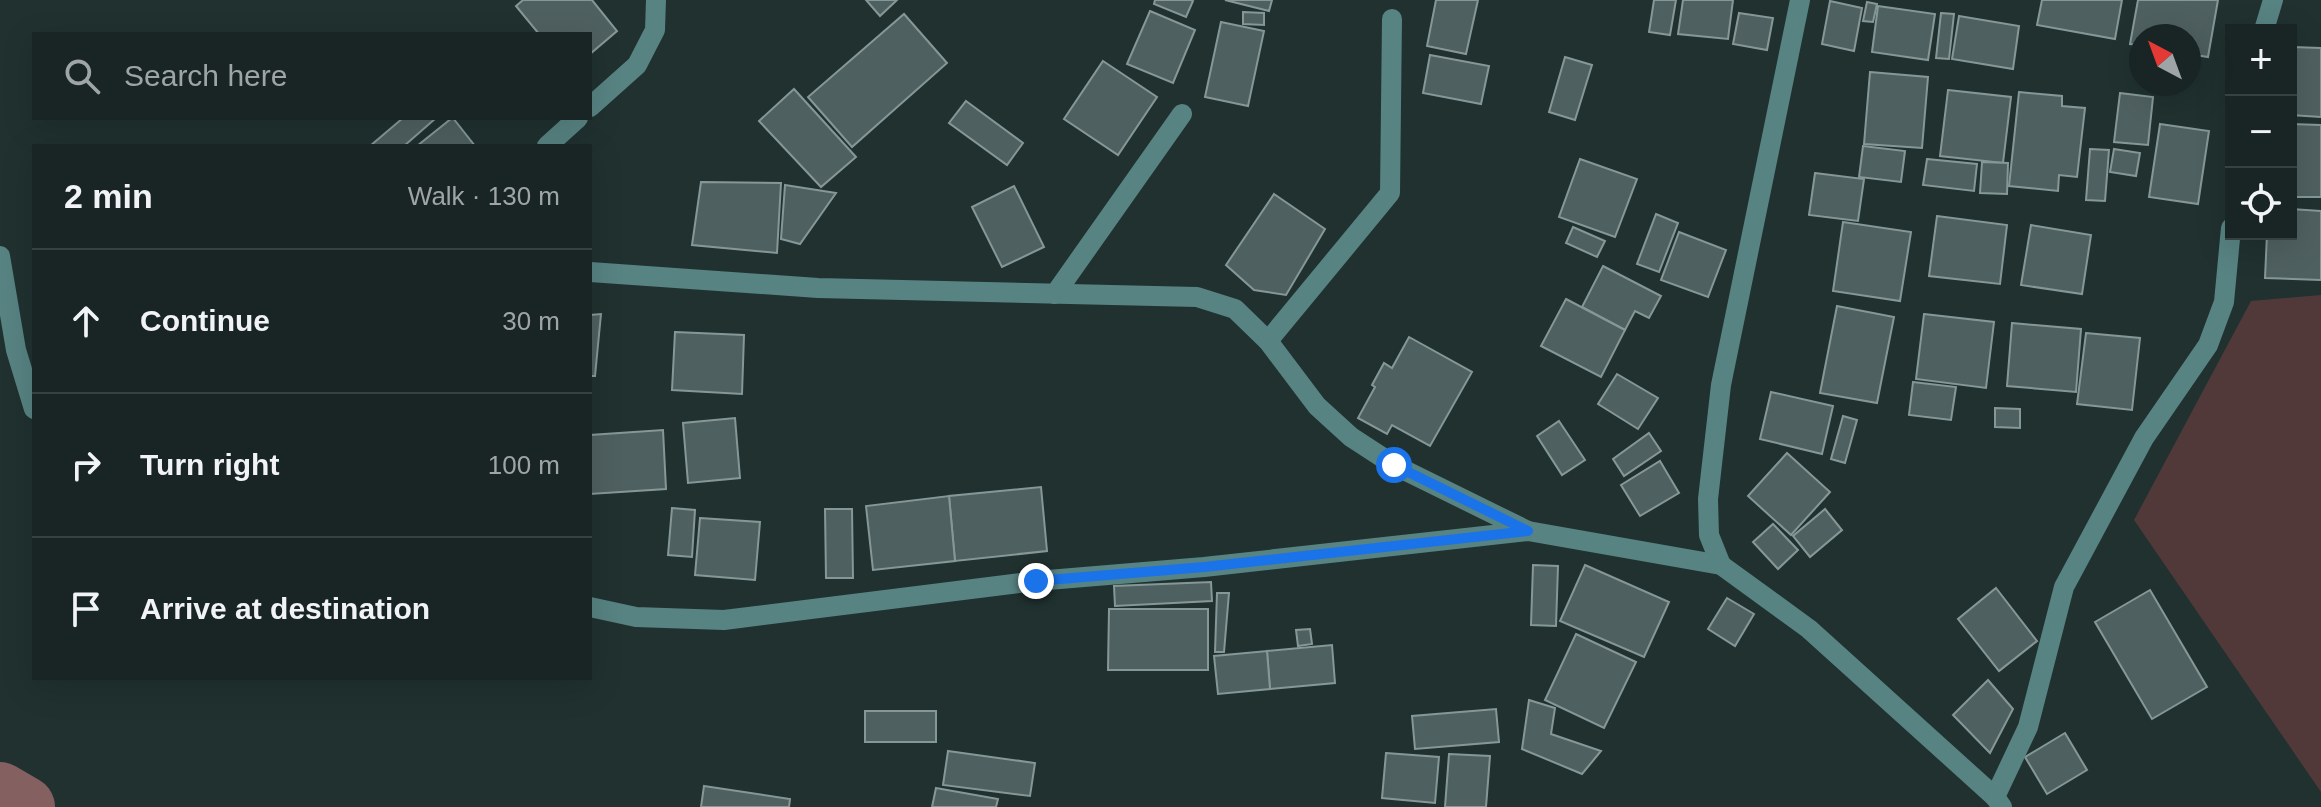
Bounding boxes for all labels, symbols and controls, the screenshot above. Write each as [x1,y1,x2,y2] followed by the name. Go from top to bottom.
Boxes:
[2129,24,2201,96] north arrow
[2225,24,2297,240] map controls
[2225,24,2297,96] button: +
[32,32,592,120] search box
[60,54,104,98] icon: search
[124,59,287,92] text: Search here
[2225,96,2297,168] button: −
[2225,168,2297,240] button: locate
[64,177,153,215] text: 2 min
[408,181,560,211] text: Walk · 130 m
[64,299,108,343] icon: ahead
[140,304,270,337] text: Continue
[502,306,560,336] text: 30 m
[64,443,108,487] icon: right
[1376,447,1412,483] route start
[140,448,279,481] text: Turn right
[488,450,560,480] text: 100 m
[1018,563,1054,599] route end
[64,587,108,631] icon: arrive
[140,592,430,625] text: Arrive at destination

